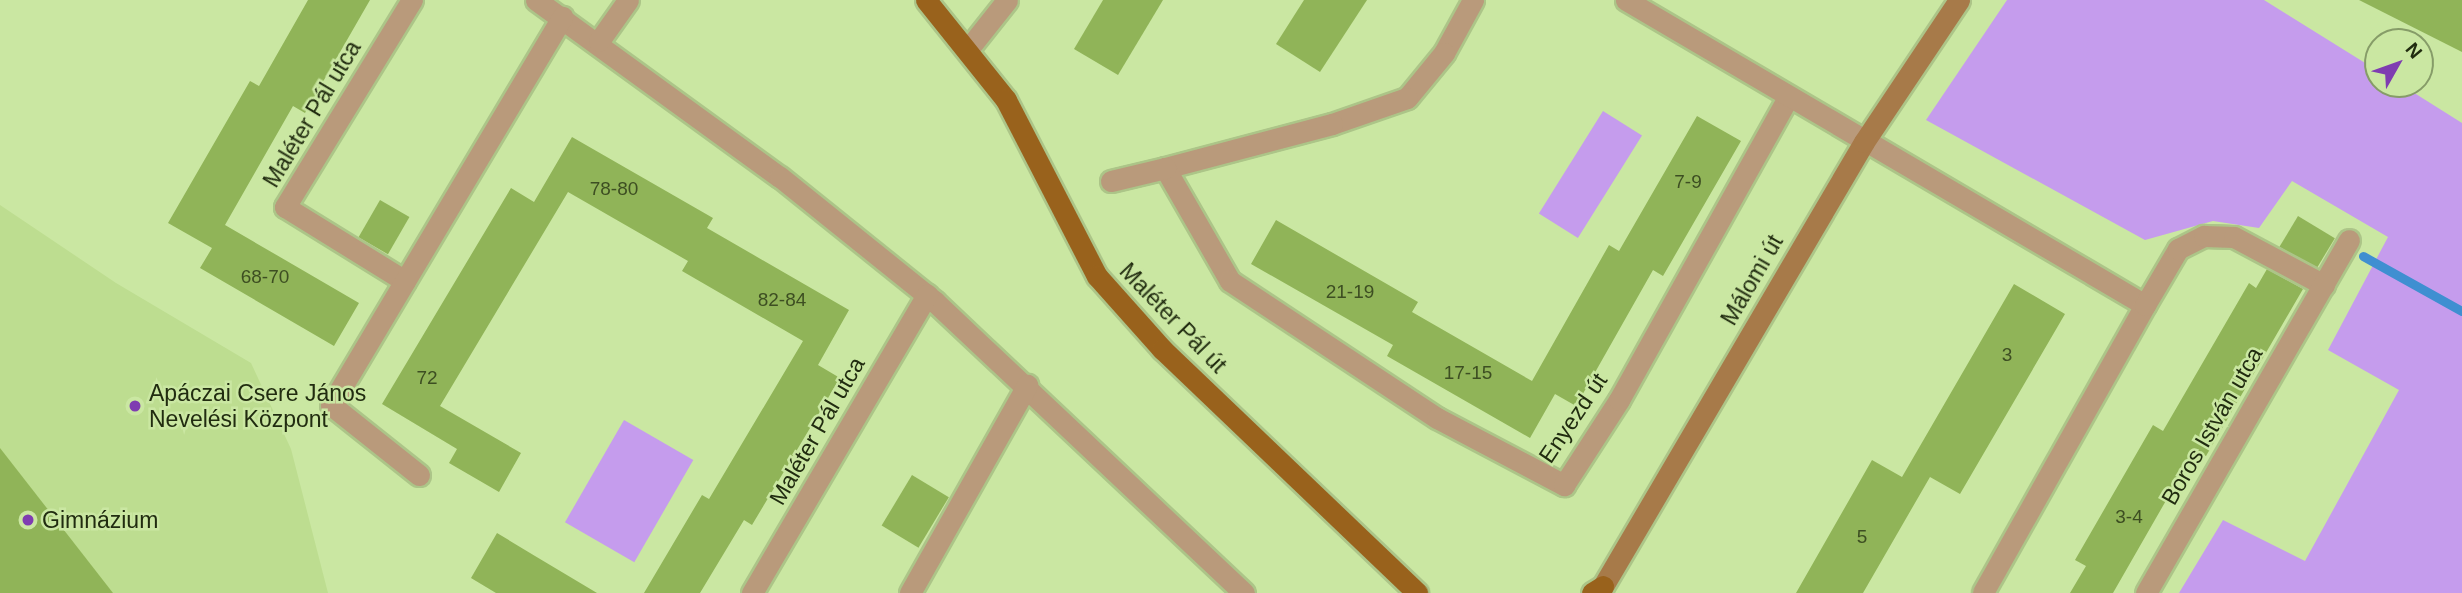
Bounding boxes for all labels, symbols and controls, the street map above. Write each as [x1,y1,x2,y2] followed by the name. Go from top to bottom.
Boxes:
[2364,28,2434,98] north arrow
[257,36,367,192] street label: Maléter Pál utca
[2401,38,2426,62] text: N
[1674,171,1702,193] house number: 7-9
[590,178,638,200] house number: 78-80
[1715,230,1789,330] street label: Málomi út
[1114,257,1232,379] street label: Maléter Pál út
[241,266,289,288] house number: 68-70
[1326,281,1374,303] house number: 21-19
[758,289,806,311] house number: 82-84
[2156,342,2268,510] street label: Boros István utca
[2002,344,2012,366] house number: 3
[764,352,870,510] street label: Maléter Pál utca
[1444,362,1492,384] house number: 17-15
[416,367,438,389] house number: 72
[1533,368,1613,468] street label: Enyezd út
[149,379,366,433] place label: Apáczai Csere János Nevelési Központ
[127,398,143,414] marker: Apáczai Csere János Nevelési Központ
[42,506,158,534] place label: Gimnázium
[2115,506,2143,528] house number: 3-4
[20,512,36,528] marker: Gimnázium
[1857,526,1867,548] house number: 5

